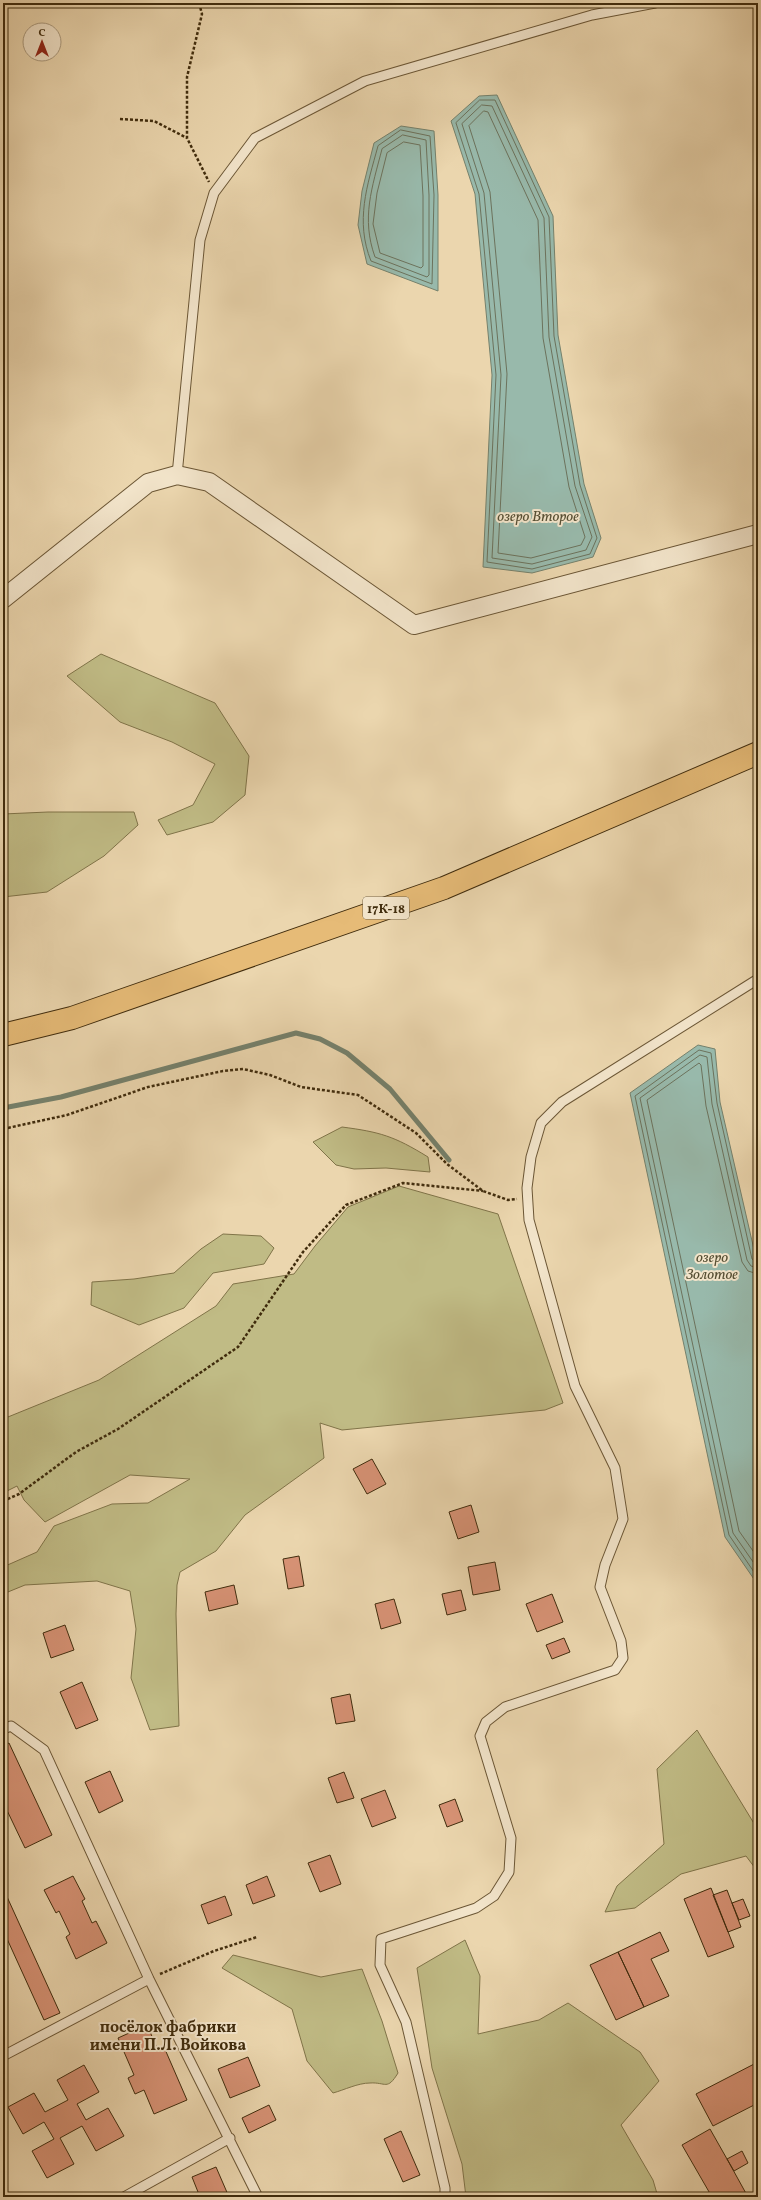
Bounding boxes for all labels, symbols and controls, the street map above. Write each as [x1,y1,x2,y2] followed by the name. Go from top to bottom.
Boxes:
[22,22,62,62] north arrow
[38,26,46,41] text: С
[497,507,579,528] water label: озеро Второе
[363,897,409,919] road number: 17К-18
[685,1248,738,1286] water label: озеро Золотое
[90,2017,247,2057] district label: посёлок фабрики имени П.Л. Войкова

